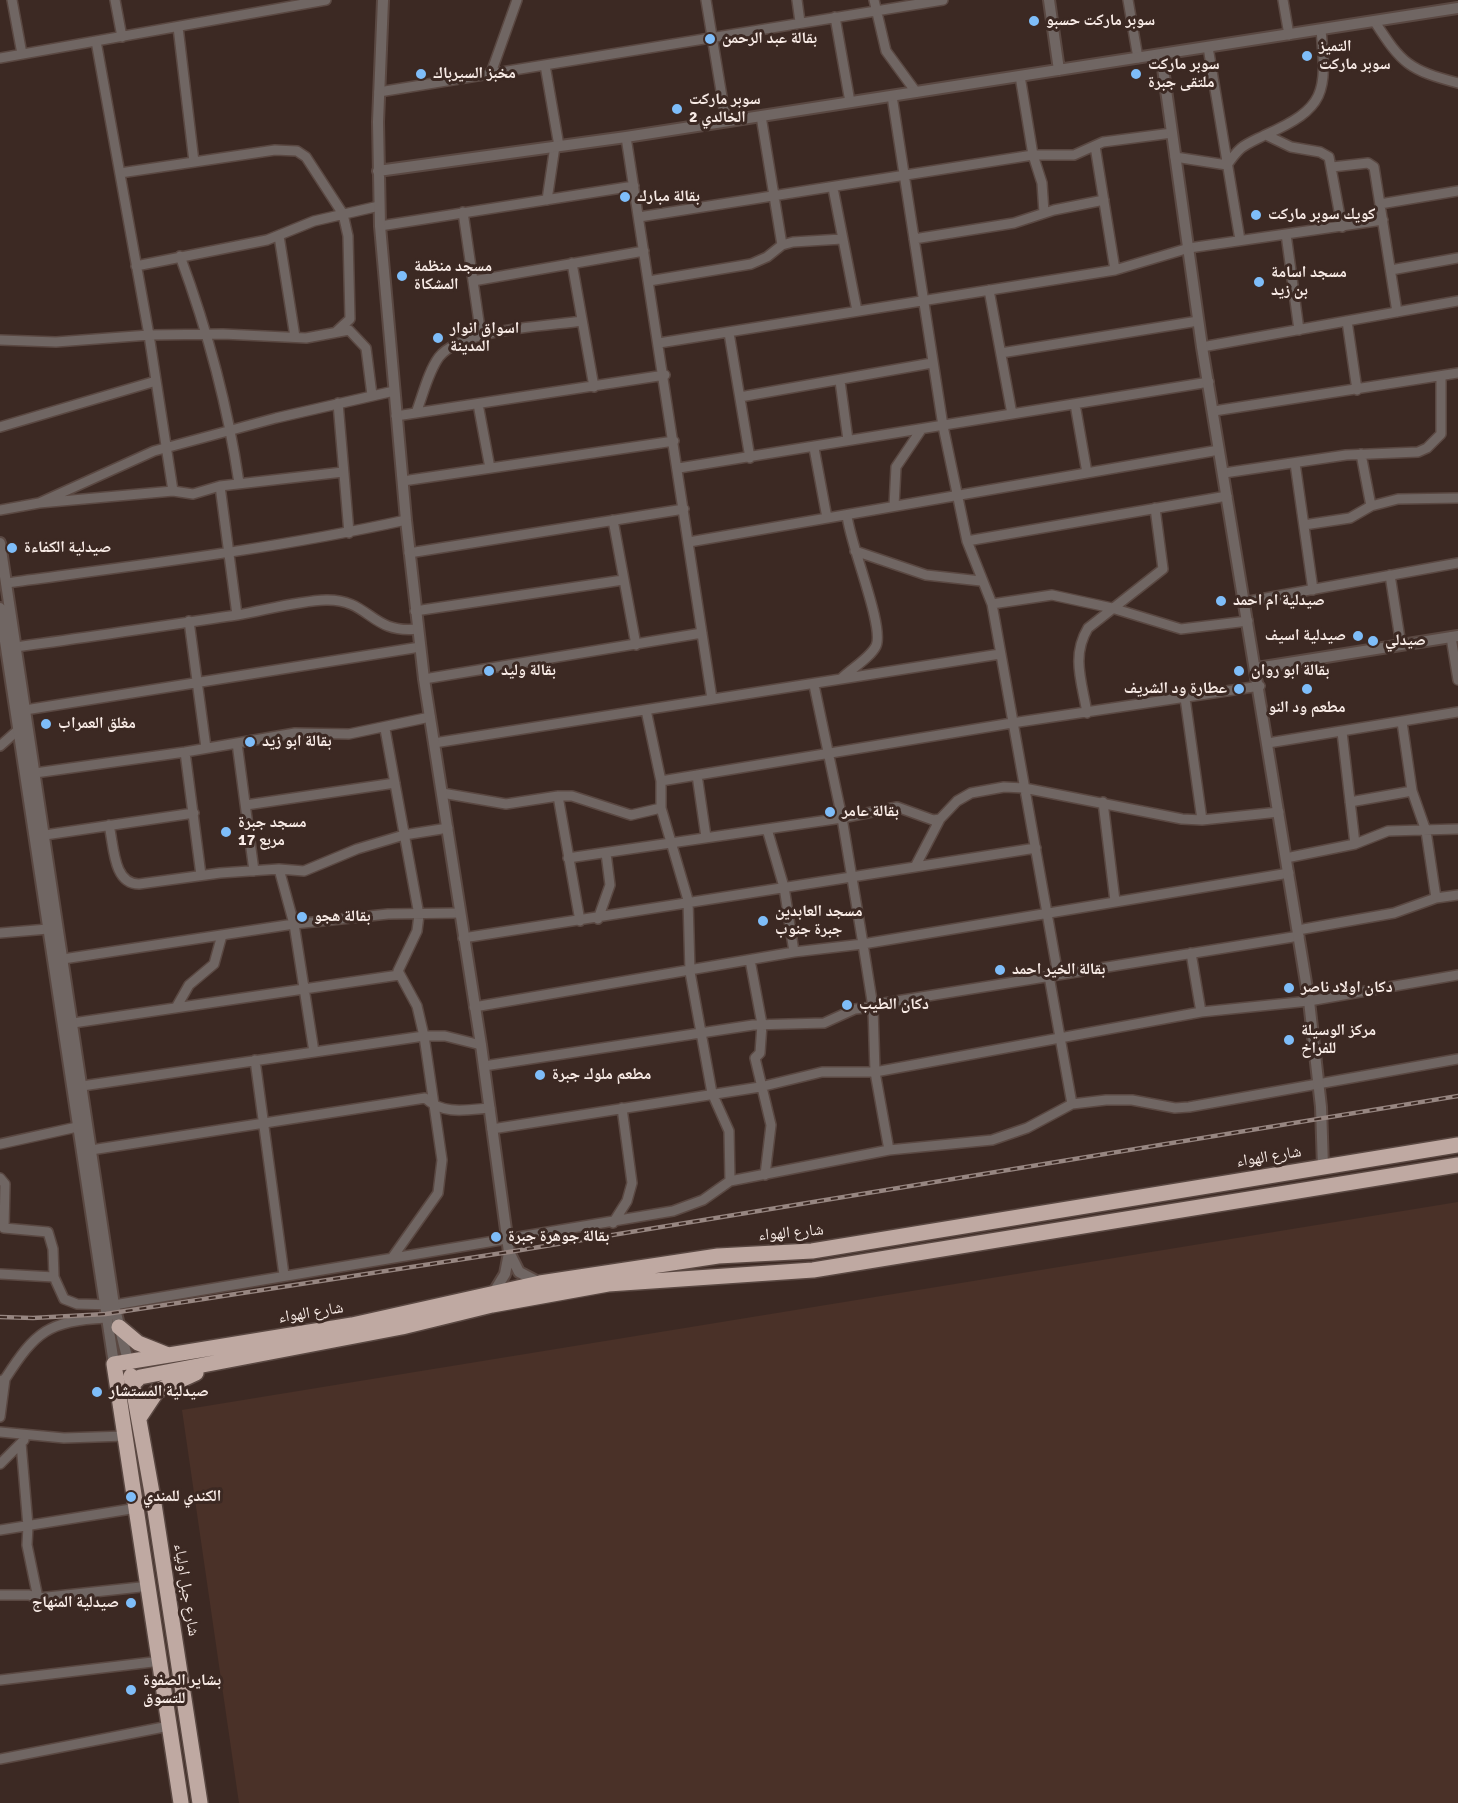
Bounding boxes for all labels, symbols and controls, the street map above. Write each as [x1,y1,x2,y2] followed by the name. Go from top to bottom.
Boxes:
[1046,11,1155,31] place label: سوبر ماركت حسبو
[1027,14,1041,28] marker: سوبر ماركت حسبو
[722,29,817,49] place label: بقالة عبد الرحمن
[703,32,717,46] marker: بقالة عبد الرحمن
[1319,37,1391,75] place label: التميز سوبر ماركت
[1300,49,1314,63] marker: التميز سوبر ماركت
[1148,55,1220,93] place label: سوبر ماركت ملتقى جبرة
[433,64,516,84] place label: مخبز السيرباك
[414,67,428,81] marker: مخبز السيرباك
[1129,67,1143,81] marker: سوبر ماركت ملتقى جبرة
[689,90,761,128] place label: سوبر ماركت الخالدي 2
[670,102,684,116] marker: سوبر ماركت الخالدي 2
[637,187,700,207] place label: بقالة مبارك
[618,190,632,204] marker: بقالة مبارك
[1268,205,1375,225] place label: كويك سوبر ماركت
[1249,208,1263,222] marker: كويك سوبر ماركت
[414,257,492,295] place label: مسجد منظمة المشكاة
[1271,263,1347,301] place label: مسجد اسامة بن زيد
[395,269,409,283] marker: مسجد منظمة المشكاة
[1252,275,1266,289] marker: مسجد اسامة بن زيد
[450,319,519,357] place label: اسواق انوار المدينة
[431,331,445,345] marker: اسواق انوار المدينة
[24,538,111,558] place label: صيدلية الكفاءة
[5,541,19,555] marker: صيدلية الكفاءة
[1233,591,1325,611] place label: صيدلية ام احمد
[1214,594,1228,608] marker: صيدلية ام احمد
[1265,626,1346,646] place label: صيدلية اسيف
[1351,629,1365,643] marker: صيدلية اسيف
[1385,631,1426,651] place label: صيدلي
[1366,634,1380,648] marker: صيدلي
[501,661,556,681] place label: بقالة وليد
[1251,661,1330,681] place label: بقالة ابو روان
[482,664,496,678] marker: بقالة وليد
[1232,664,1246,678] marker: بقالة ابو روان
[1124,679,1227,699] place label: عطارة ود الشريف
[1232,682,1246,696] marker: عطارة ود الشريف
[1300,682,1314,696] marker: مطعم ود النو
[1268,698,1346,718] place label: مطعم ود النو
[58,714,136,734] place label: مغلق العمراب
[39,717,53,731] marker: مغلق العمراب
[262,732,332,752] place label: بقالة ابو زيد
[243,735,257,749] marker: بقالة ابو زيد
[842,802,899,822] place label: بقالة عامر
[823,805,837,819] marker: بقالة عامر
[238,813,307,851] place label: مسجد جبرة مربع 17
[219,825,233,839] marker: مسجد جبرة مربع 17
[775,902,863,940] place label: مسجد العابدين جبرة جنوب
[314,907,371,927] place label: بقالة هجو
[295,910,309,924] marker: بقالة هجو
[756,914,770,928] marker: مسجد العابدين جبرة جنوب
[1012,960,1105,980] place label: بقالة الخير احمد
[993,963,1007,977] marker: بقالة الخير احمد
[1301,978,1393,998] place label: دكان اولاد ناصر
[1282,981,1296,995] marker: دكان اولاد ناصر
[859,995,929,1015] place label: دكان الطيب
[840,998,854,1012] marker: دكان الطيب
[1301,1021,1376,1059] place label: مركز الوسيلة للفراخ
[1282,1033,1296,1047] marker: مركز الوسيلة للفراخ
[552,1065,651,1085] place label: مطعم ملوك جبرة
[533,1068,547,1082] marker: مطعم ملوك جبرة
[1235,1142,1303,1172] street label: شارع الهواء
[758,1221,824,1245] street label: شارع الهواء
[508,1227,609,1247] place label: بقالة جوهرة جبرة
[489,1230,503,1244] marker: بقالة جوهرة جبرة
[277,1298,345,1328] street label: شارع الهواء
[109,1382,209,1402] place label: صيدلية المستشار
[90,1385,104,1399] marker: صيدلية المستشار
[143,1487,221,1507] place label: الكندي للمندي
[124,1490,138,1504] marker: الكندي للمندي
[169,1542,203,1638] street label: شارع جبل اولياء
[32,1593,119,1613] place label: صيدلية المنهاج
[124,1596,138,1610] marker: صيدلية المنهاج
[143,1671,221,1709] place label: بشاير الصفوة للتسوق
[124,1683,138,1697] marker: بشاير الصفوة للتسوق

